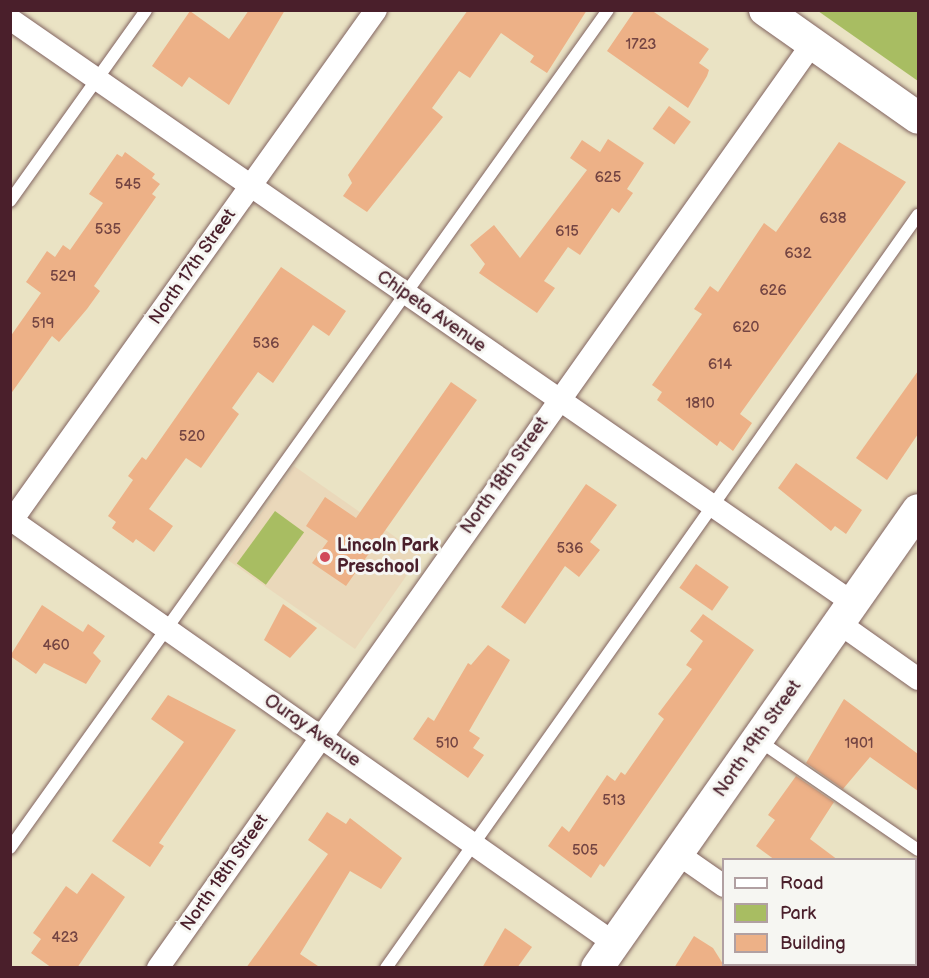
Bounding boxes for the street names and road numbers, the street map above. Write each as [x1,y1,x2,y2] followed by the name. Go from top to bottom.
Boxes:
[145,205,241,329] street label: North 17th Street
[372,266,490,358] street label: Chipeta Avenue
[457,413,553,539] street label: North 18th Street
[710,676,806,802] street label: North 19th Street
[259,690,365,772] street label: Ouray Avenue
[177,810,273,936] street label: North 18th Street

